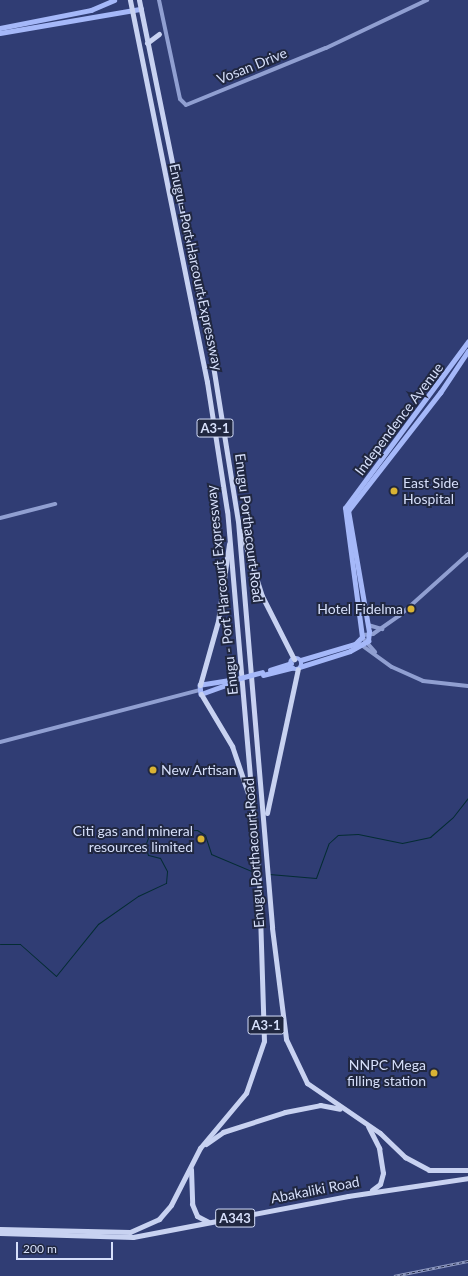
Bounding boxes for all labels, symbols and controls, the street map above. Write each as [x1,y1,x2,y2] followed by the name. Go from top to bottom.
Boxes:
[214,44,290,88] street label: Vosan Drive
[166,162,226,372] street label: Enugu - Port Harcourt Expressway
[351,359,447,479] street label: Independence Avenue
[196,417,234,439] road number: A3-1
[232,452,266,604] street label: Enugu Porthacourt Road
[403,475,459,508] place label: East Side Hospital
[203,484,241,696] street label: Enugu - Port Harcourt Expressway
[388,485,400,497] marker: East Side Hospital
[317,601,403,617] place label: Hotel Fidelma
[406,604,416,614] marker: Hotel Fidelma
[161,762,237,778] place label: New Artisan
[148,765,158,775] marker: New Artisan
[240,778,268,928] street label: Enugu Porthacourt Road
[73,823,193,856] place label: Citi gas and mineral resources limited
[196,834,206,844] marker: Citi gas and mineral resources limited
[247,1014,285,1036] road number: A3-1
[347,1057,426,1090] place label: NNPC Mega filling station
[429,1068,439,1078] marker: NNPC Mega filling station
[269,1173,361,1207] street label: Abakaliki Road
[215,1207,255,1229] road number: A343
[18,1234,115,1260] scale bar
[23,1241,57,1256] text: 200 m

